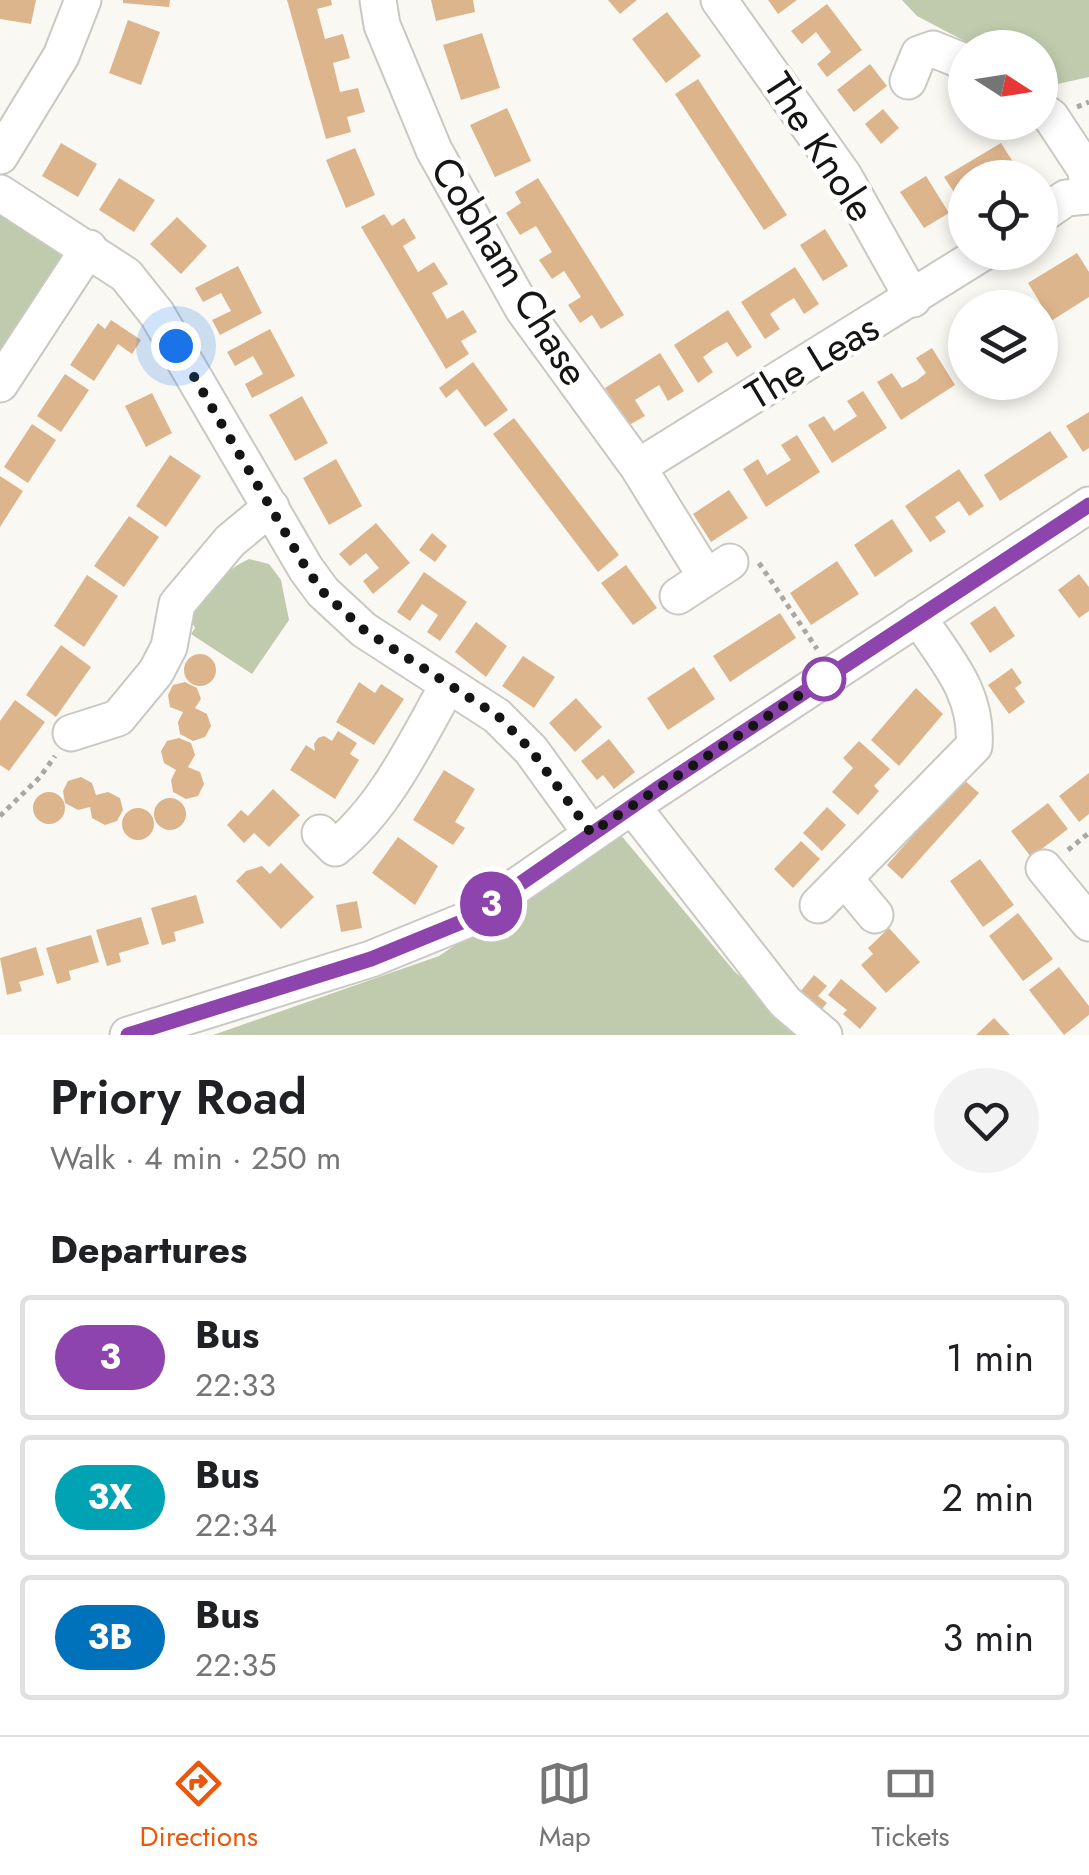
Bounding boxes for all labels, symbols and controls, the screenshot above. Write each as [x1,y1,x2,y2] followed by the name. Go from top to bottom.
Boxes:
[948,30,1058,140] north arrow
[948,30,1058,400] map controls
[750,61,890,233] street label: The Knole
[417,145,603,397] street label: Cobham Chase
[948,160,1058,270] button: locate
[948,290,1058,400] button: layers
[734,299,890,423] street label: The Leas
[151,321,201,371] your location
[803,658,845,700] unlabelled marker
[458,872,524,936] line badge: 3
[480,879,502,929] text: 3
[50,1063,307,1132] text: Priory Road
[934,1068,1039,1173] button: heart
[50,1135,341,1181] text: Walk · 4 min · 250 m
[50,1222,247,1277] text: Departures
[195,1307,259,1362] text: Bus
[946,1330,1034,1385] text: 1 min
[99,1332,121,1382] text: 3
[195,1362,276,1408] text: 22:33
[195,1447,259,1502] text: Bus
[942,1470,1034,1525] text: 2 min
[87,1472,133,1522] text: 3X
[195,1502,277,1548] text: 22:34
[195,1587,259,1642] text: Bus
[942,1610,1034,1665] text: 3 min
[88,1612,132,1662] text: 3B
[195,1642,277,1688] text: 22:35
[140,1756,258,1857] tab: Directions
[537,1756,592,1857] tab: Map
[871,1756,949,1857] tab: Tickets

